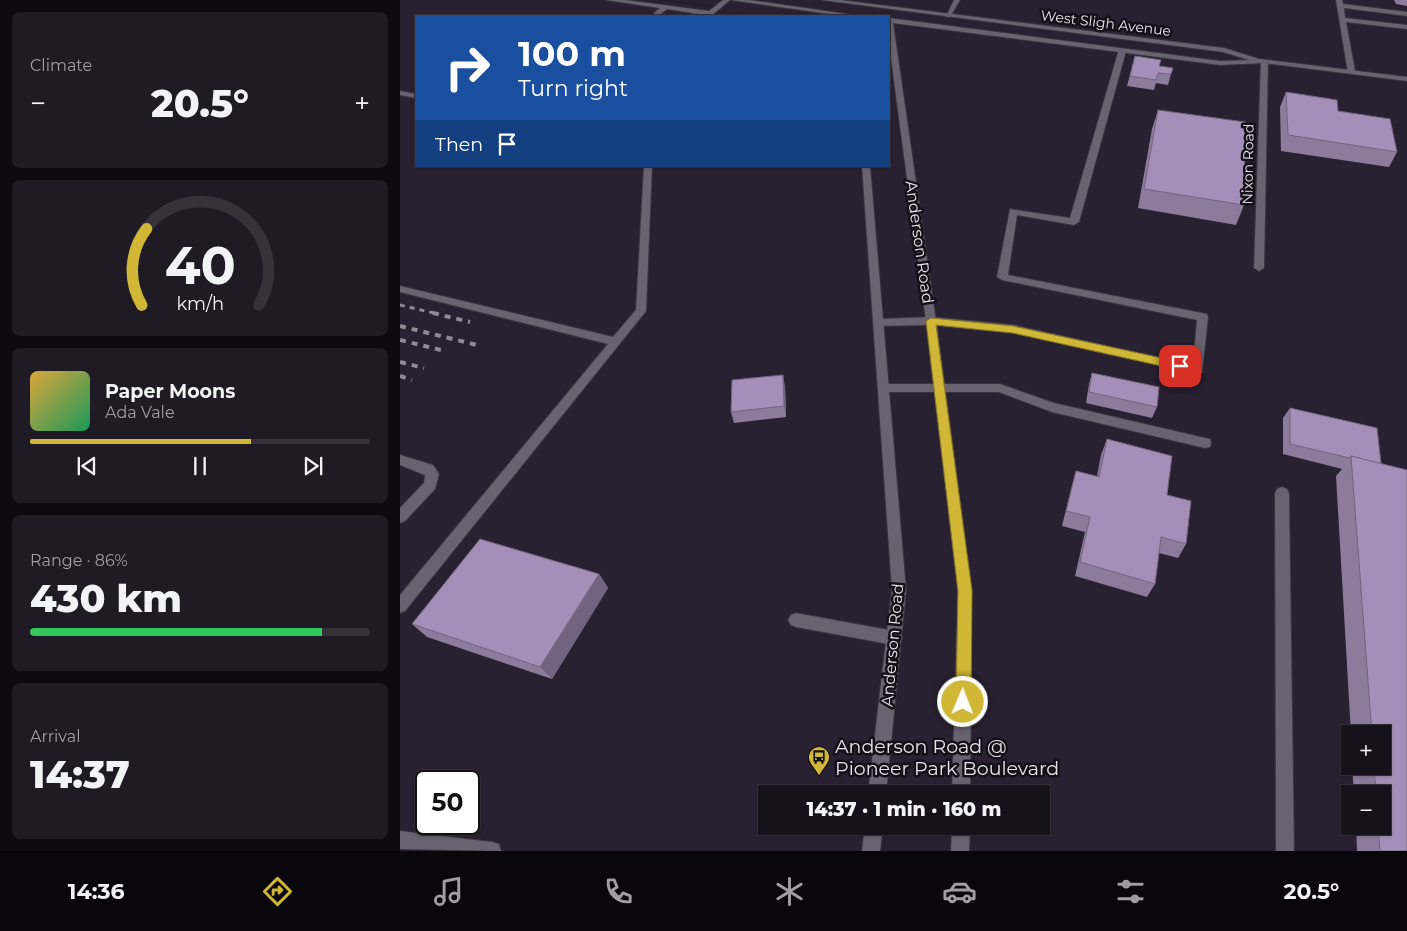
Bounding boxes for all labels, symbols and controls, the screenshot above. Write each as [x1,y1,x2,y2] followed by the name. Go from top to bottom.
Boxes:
[1040,6,1172,40] street label: West Sligh Avenue
[518,32,626,75] text: 100 m
[435,35,500,100] icon: right
[30,56,92,75] text: Climate
[518,75,628,102] text: Turn right
[151,80,249,127] text: 20.5°
[30,86,46,120] text: −
[354,86,370,120] text: +
[1238,123,1258,205] street label: Nixon Road
[493,130,521,158] icon: arrive
[435,133,483,156] text: Then
[901,179,938,305] street label: Anderson Road
[164,234,236,297] text: 40
[176,293,224,314] text: km/h
[1159,345,1201,387] pin
[1166,352,1194,380] icon: arrive
[105,380,235,403] text: Paper Moons
[105,403,175,422] text: Ada Vale
[73,452,101,480] icon: previous
[186,452,214,480] icon: pause
[299,452,327,480] icon: next
[30,551,128,570] text: Range · 86%
[30,575,182,622] text: 430 km
[878,583,907,708] street label: Anderson Road
[936,675,988,727] position arrow
[1341,725,1391,835] map controls
[1341,725,1391,775] button: +
[30,727,80,746] text: Arrival
[835,735,1059,780] place label: Anderson Road @ Pioneer Park Boulevard
[807,745,831,776] bus stop icon: Anderson Road @ Pioneer Park Boulevard
[30,751,130,798] text: 14:37
[415,770,480,835] speed limit sign: 50
[1341,785,1391,835] button: −
[807,798,1001,821] text: 14:37 · 1 min · 160 m
[260,874,295,909] icon: directions
[431,874,466,909] icon: music
[601,874,636,909] icon: phone
[772,874,807,909] icon: climate
[942,874,977,909] icon: car
[1113,874,1148,909] icon: filters
[68,878,125,905] text: 14:36
[1284,878,1339,905] text: 20.5°

